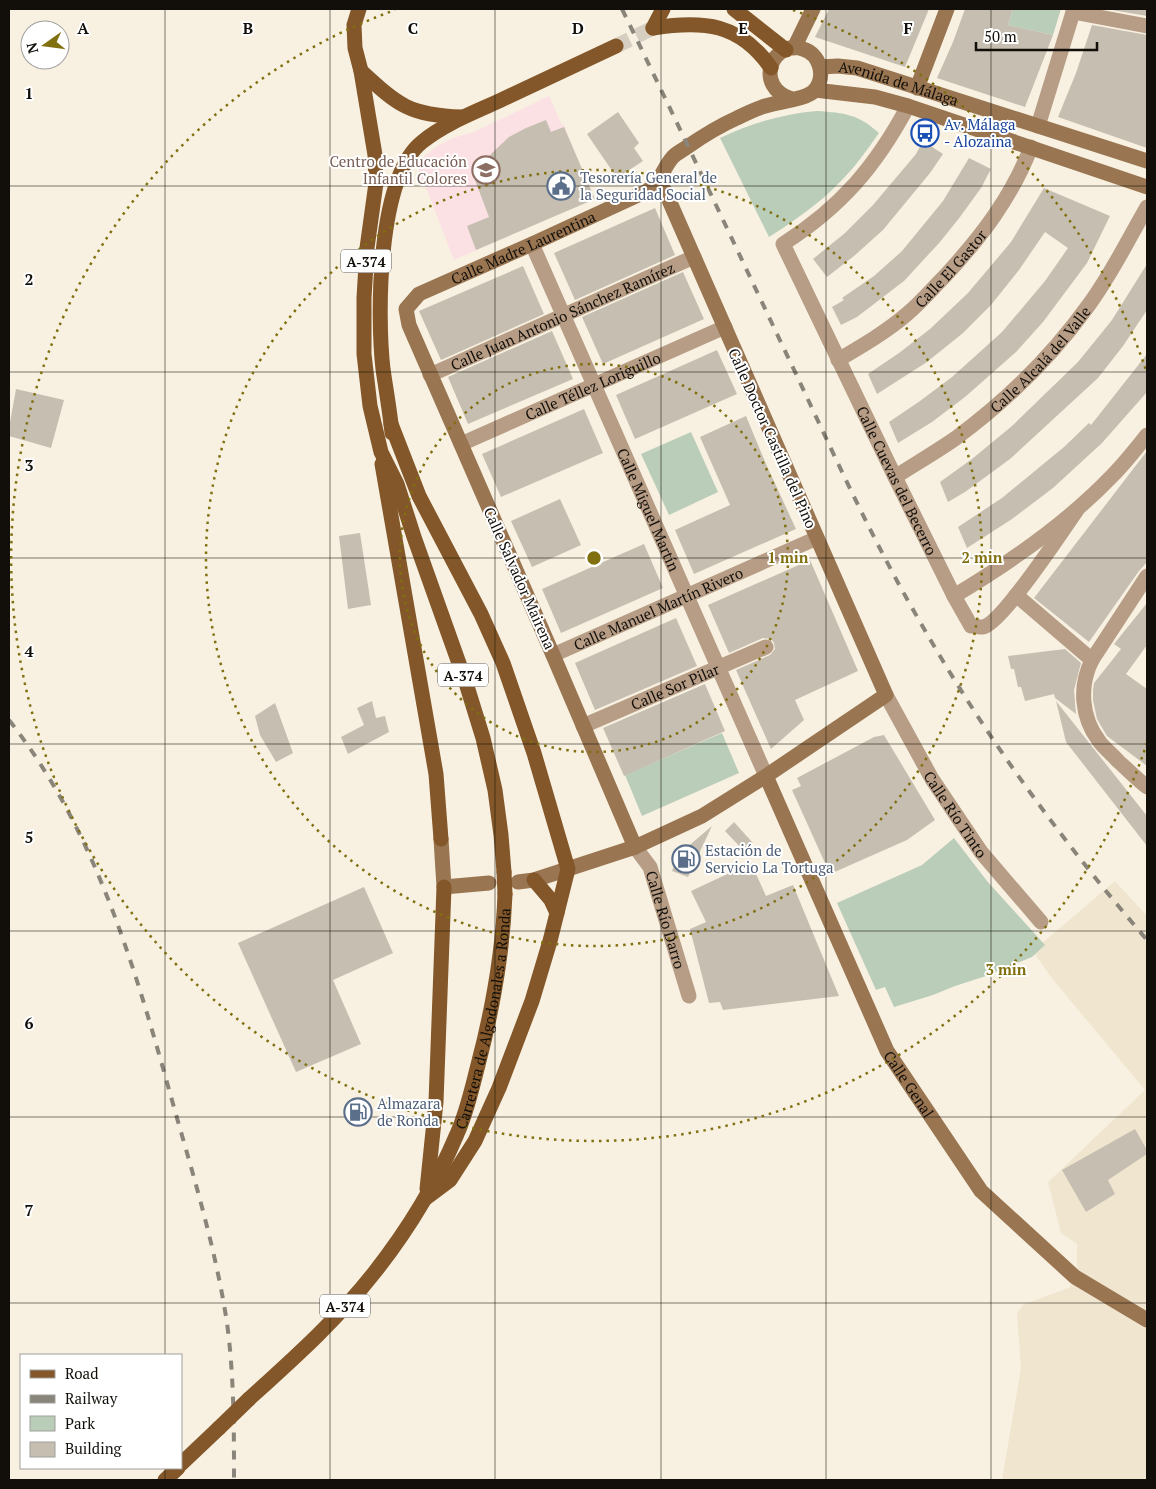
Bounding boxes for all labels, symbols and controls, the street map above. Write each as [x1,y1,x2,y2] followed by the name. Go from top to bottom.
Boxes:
[77,17,89,39] text: A
[243,17,253,39] text: B
[408,17,418,39] text: C
[572,17,584,39] text: D
[738,17,748,39] text: E
[903,17,913,39] text: F
[20,20,70,70] north arrow
[976,20,1097,52] scale bar
[984,26,1017,46] text: 50 m
[21,40,42,56] text: N
[838,56,962,110] street label: Avenida de Málaga
[24,82,34,104] text: 1
[944,114,1016,151] place label: Av. Málaga - Alozaina
[910,118,940,148] bus stop icon: Av. Málaga - Alozaina
[330,151,467,188] place label: Centro de Educación Infantil Colores
[471,155,501,185] school or university icon: Centro de Educación Infantil Colores
[580,167,717,204] place label: Tesorería General de la Seguridad Social
[546,171,576,201] public building icon: Tesorería General de la Seguridad Social
[448,206,599,289] street label: Calle Madre Laurentina
[910,225,991,312] street label: Calle El Gastor
[341,250,391,272] road number: A-374
[447,257,678,375] street label: Calle Juan Antonio Sánchez Ramírez
[24,268,34,290] text: 2
[985,302,1095,417] street label: Calle Alcalá del Valle
[724,345,822,531] street label: Calle Doctor Castilla del Pino
[522,347,663,424] street label: Calle Téllez Loriguillo
[852,403,942,558] street label: Calle Cuevas del Becerro
[613,445,685,574] street label: Calle Miguel Martín
[24,454,34,476] text: 3
[480,504,561,653] street label: Calle Salvador Mairena
[767,547,809,567] text: 1 min
[961,547,1003,567] text: 2 min
[585,549,603,567] centre of rings
[570,562,746,655] street label: Calle Manuel Martín Rivero
[24,640,34,662] text: 4
[627,658,722,714] street label: Calle Sor Pilar
[438,664,488,686] road number: A-374
[919,767,991,862] street label: Calle Río Tinto
[24,826,34,848] text: 5
[705,840,834,877] place label: Estación de Servicio La Tortuga
[671,844,701,874] fuel station icon: Estación de Servicio La Tortuga
[642,868,690,971] street label: Calle Río Darro
[450,907,514,1132] street label: Carretera de Algodonales a Ronda
[985,959,1027,979] text: 3 min
[24,1012,34,1034] text: 6
[879,1047,939,1121] street label: Calle Genal
[377,1093,441,1130] place label: Almazara de Ronda
[343,1097,373,1127] fuel station icon: Almazara de Ronda
[24,1199,34,1221] text: 7
[320,1294,370,1318] road number: A-374
[20,1354,182,1469] legend
[65,1363,98,1383] text: Road
[65,1388,118,1408] text: Railway
[65,1413,95,1433] text: Park
[65,1438,123,1458] text: Building

